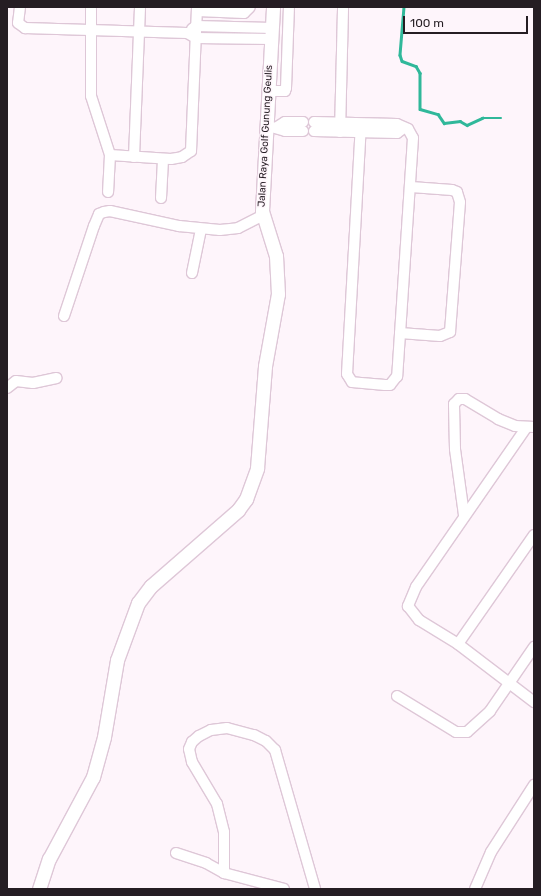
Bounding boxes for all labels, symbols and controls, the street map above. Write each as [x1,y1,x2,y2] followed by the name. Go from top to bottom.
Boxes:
[405,8,530,34] scale bar
[410,16,444,30] text: 100 m
[256,64,276,208] street label: Jalan Raya Golf Gunung Geulis

